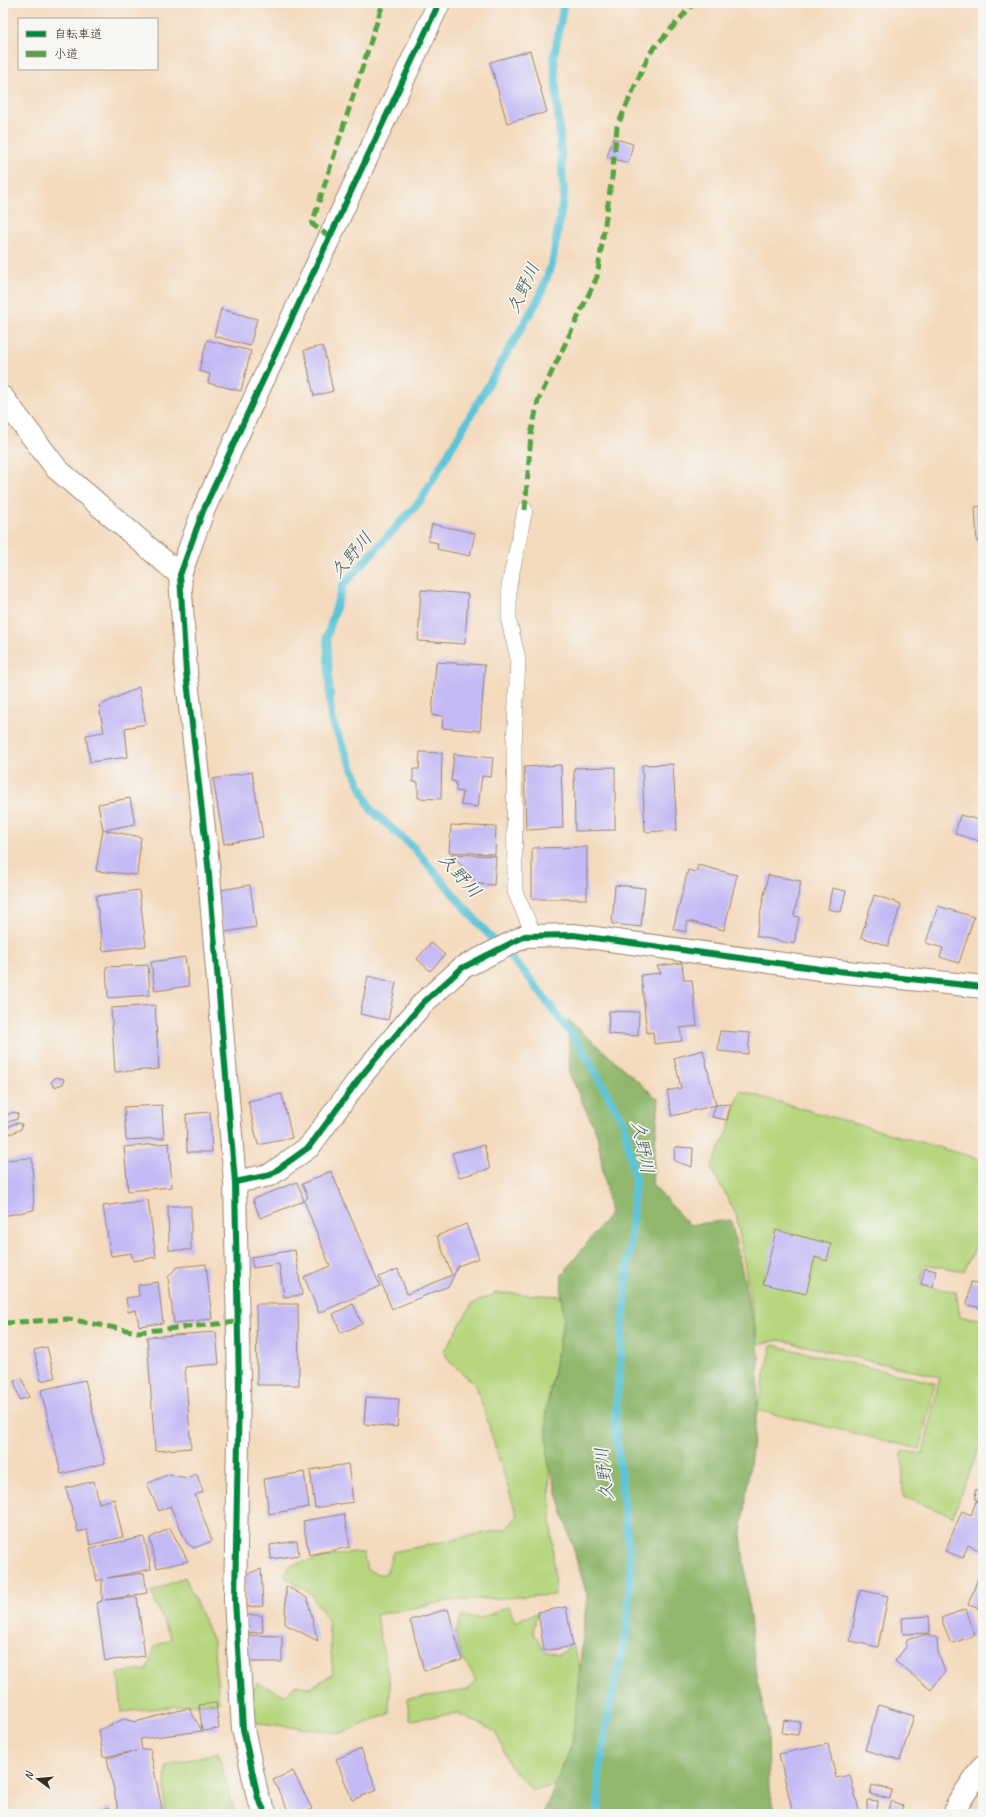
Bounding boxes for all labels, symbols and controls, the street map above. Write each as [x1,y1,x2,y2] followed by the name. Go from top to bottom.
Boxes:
[18,18,158,70] legend
[54,26,102,42] text: 自転車道
[54,46,78,62] text: 小道
[502,259,544,317] water label: 久野川
[325,527,377,583] water label: 久野川
[434,848,486,902] water label: 久野川
[627,1118,659,1176] water label: 久野川
[590,1446,618,1502] water label: 久野川
[18,1759,58,1799] north arrow
[21,1769,37,1781] text: N

